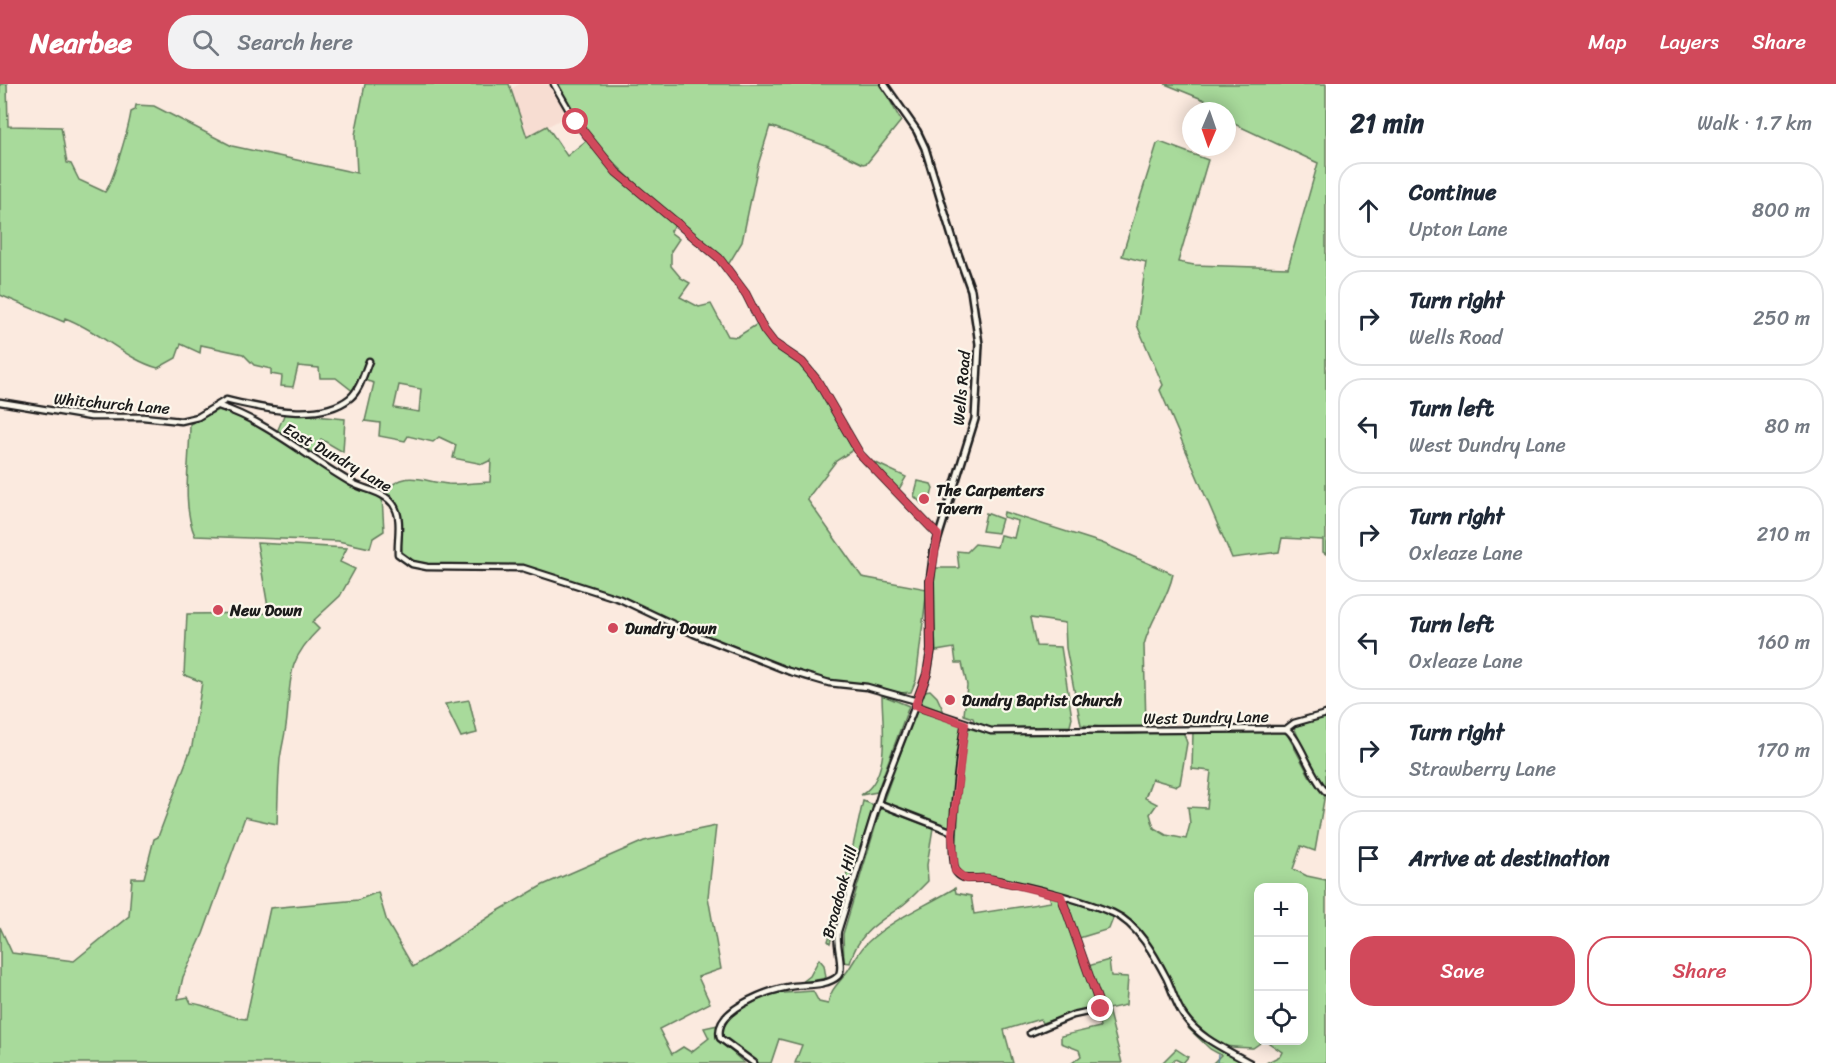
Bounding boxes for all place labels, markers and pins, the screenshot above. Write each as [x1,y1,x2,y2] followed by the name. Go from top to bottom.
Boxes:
[936,476,1045,523] place label: The Carpenters Tavern
[917,492,931,506] marker: The Carpenters Tavern
[229,596,302,625] place label: New Down
[211,603,225,617] marker: New Down
[625,614,717,643] place label: Dundry Down
[606,621,620,635] marker: Dundry Down
[962,686,1123,715] place label: Dundry Baptist Church
[943,693,957,707] marker: Dundry Baptist Church

